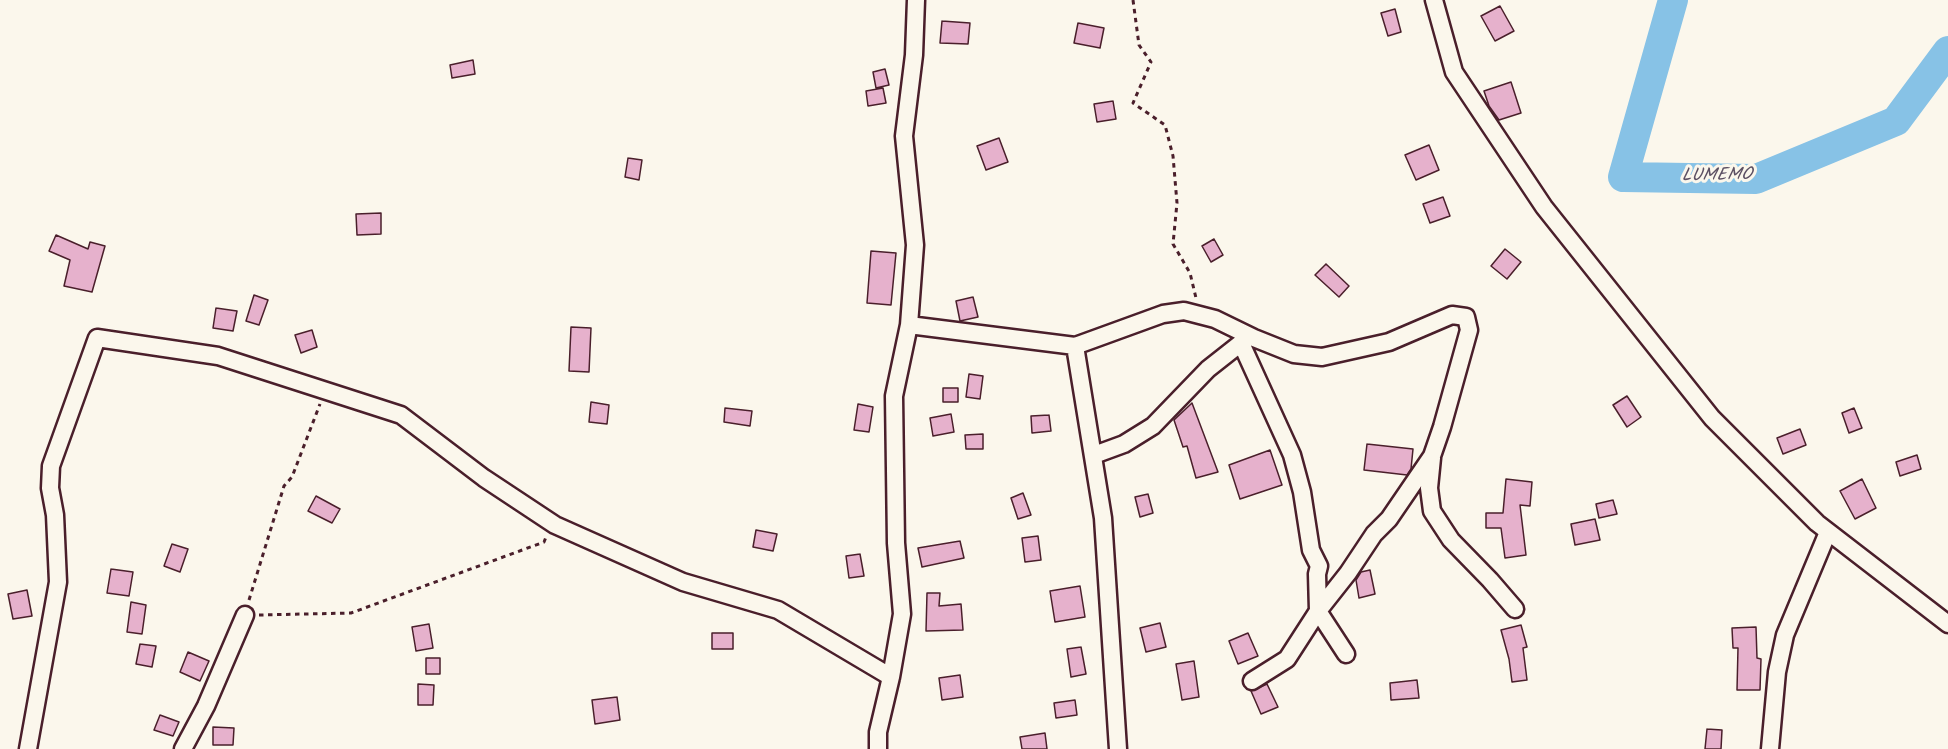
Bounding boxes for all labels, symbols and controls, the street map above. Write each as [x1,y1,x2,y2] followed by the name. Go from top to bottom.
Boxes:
[1682,166,1752,188] water label: LUMEMO

